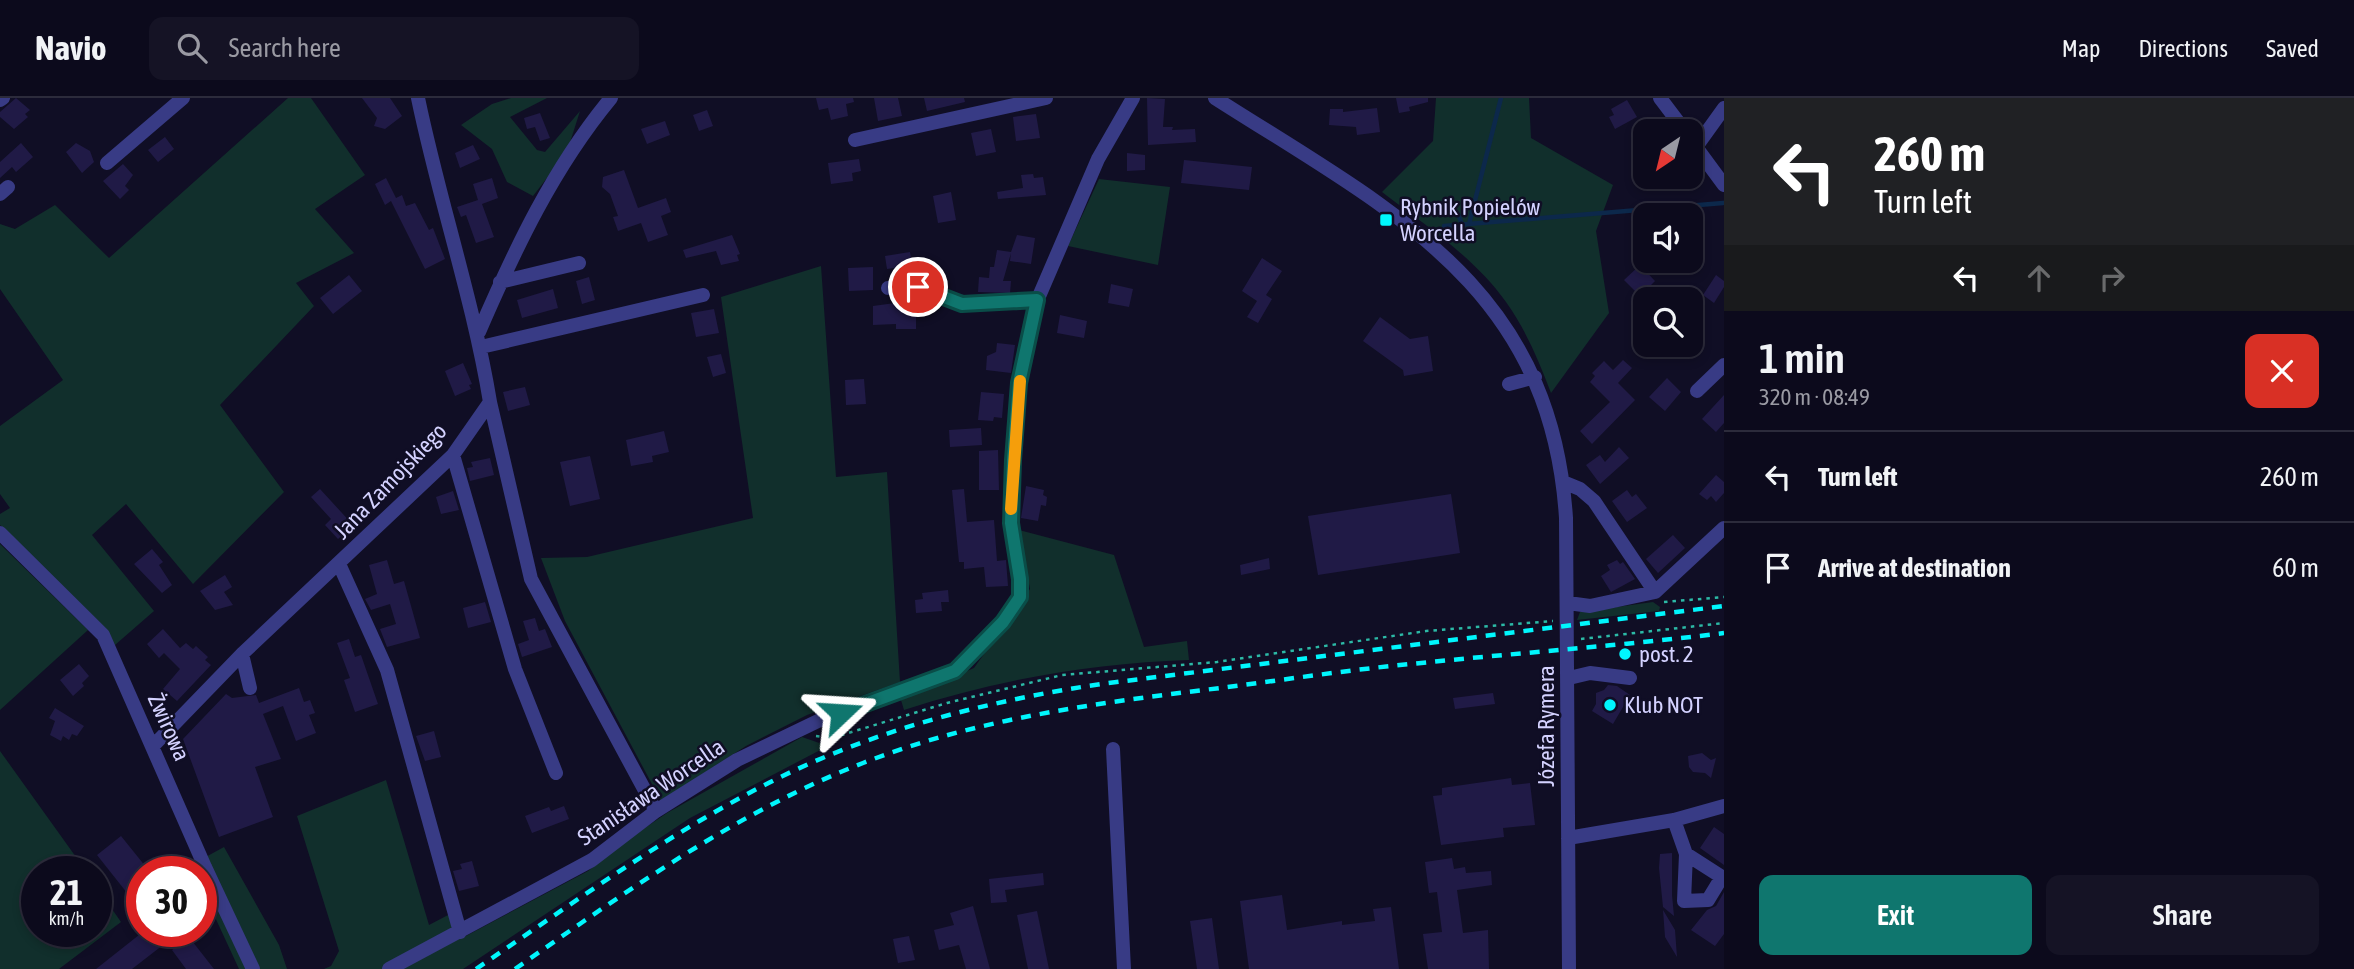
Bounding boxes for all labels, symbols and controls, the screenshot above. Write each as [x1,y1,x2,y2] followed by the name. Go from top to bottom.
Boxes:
[149,17,639,80] search box
[35,29,107,67] text: Navio
[173,29,211,67] icon: search
[229,33,341,63] text: Search here
[2062,35,2100,62] text: Map
[2138,35,2228,62] text: Directions
[2266,35,2319,62] text: Saved
[1633,119,1703,189] north arrow
[1633,119,1703,357] map controls
[1874,125,1985,181] text: 260 m
[1759,126,1850,217] icon: left
[1874,183,1972,220] text: Turn left
[1400,194,1541,246] place label: Rybnik Popielów Worcella
[1633,203,1703,273] button: sound
[1378,212,1394,228] marker: Rybnik Popielów Worcella
[888,257,948,317] pin
[1947,259,1985,297] icon: left
[2020,259,2058,297] icon: ahead
[2093,259,2131,297] icon: right
[899,268,937,306] icon: arrive
[1633,287,1703,357] button: search
[1759,334,1845,382] text: 1 min
[2245,334,2319,408] button: close
[1759,384,1870,410] text: 320 m · 08:49
[328,418,452,544] street label: Jana Zamojskiego
[1759,458,1797,496] icon: left
[1818,462,1898,492] text: Turn left
[2260,462,2319,492] text: 260 m
[1759,549,1797,587] icon: arrive
[1818,553,2011,583] text: Arrive at destination
[2272,553,2319,583] text: 60 m
[1639,641,1694,667] place label: post. 2
[1617,646,1633,662] marker: post. 2
[1533,665,1559,787] street label: Józefa Rymera
[804,676,878,750] position arrow
[143,689,195,765] street label: Żwirowa
[1624,692,1703,718] place label: Klub NOT
[1602,697,1618,713] marker: Klub NOT
[573,733,729,851] street label: Stanisława Worcella
[126,856,217,947] speed limit sign: 30
[50,872,83,912] text: 21
[1759,875,2032,955] button: Exit
[2046,875,2319,955] button: Share
[49,908,84,929] text: km/h

